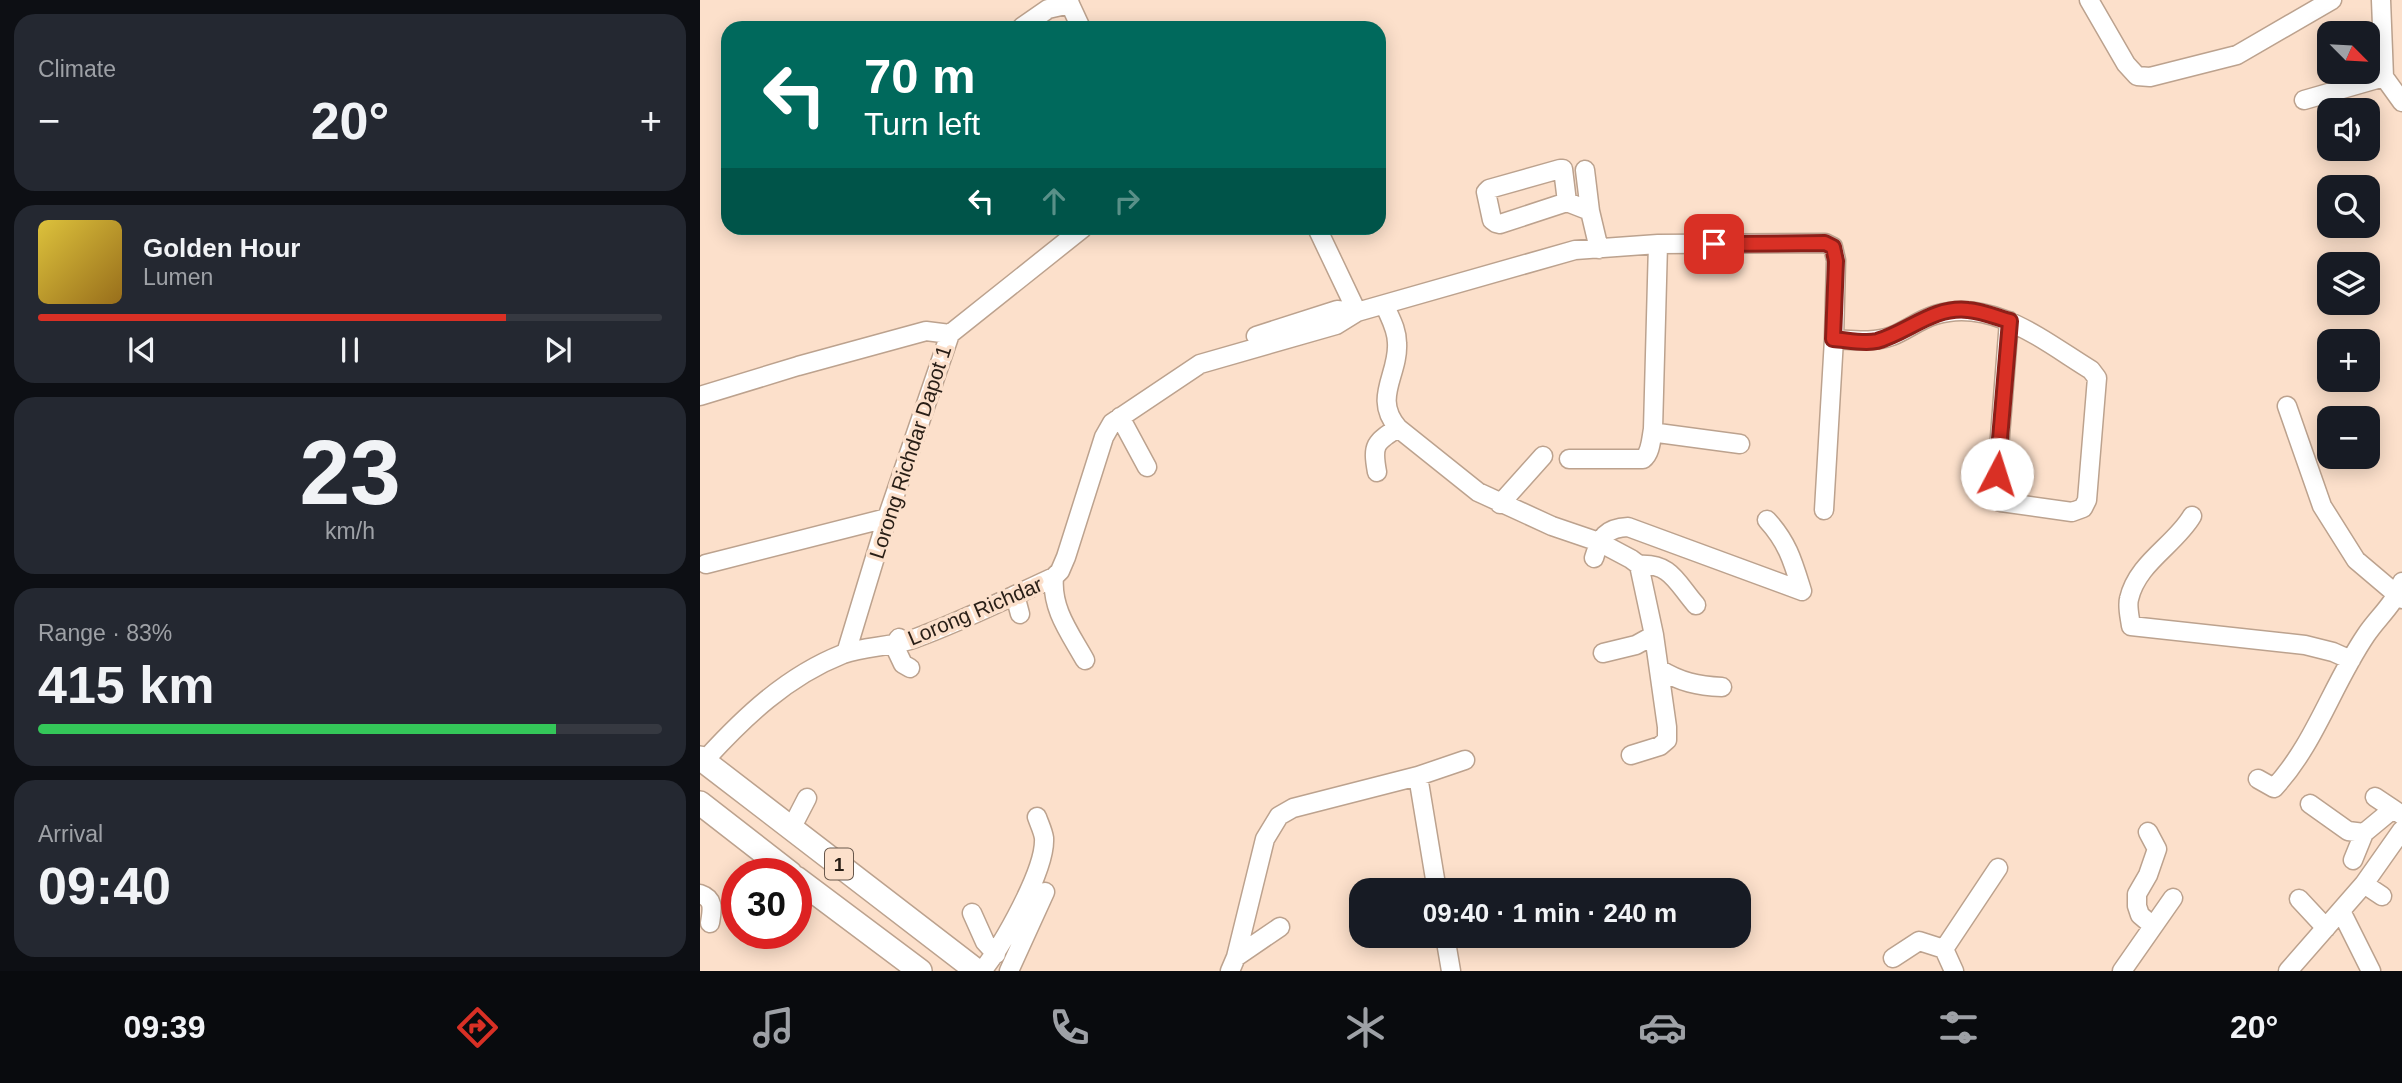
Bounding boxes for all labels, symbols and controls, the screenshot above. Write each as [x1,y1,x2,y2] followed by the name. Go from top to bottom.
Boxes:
[2317,21,2380,84] north arrow
[2317,21,2380,469] map controls
[749,49,840,140] icon: left
[864,49,976,103] text: 70 m
[38,56,116,82] text: Climate
[311,92,389,150] text: 20°
[2317,98,2380,161] button: sound
[38,100,60,142] text: −
[640,100,662,142] text: +
[864,106,980,142] text: Turn left
[2317,175,2380,238] button: search
[962,182,1000,220] icon: left
[1035,182,1073,220] icon: ahead
[1108,182,1146,220] icon: right
[1684,214,1744,274] pin
[1695,225,1733,263] icon: arrive
[143,233,300,263] text: Golden Hour
[2317,252,2380,315] button: layers
[143,264,213,290] text: Lumen
[2317,329,2380,392] button: +
[123,331,161,369] icon: previous
[331,331,369,369] icon: pause
[539,331,577,369] icon: next
[865,342,955,562] street label: Lorong Richdar Dapot 1
[2317,406,2380,469] button: −
[299,422,401,523] text: 23
[1960,437,2034,511] position arrow
[325,518,375,544] text: km/h
[904,572,1046,650] street label: Lorong Richdar
[38,620,172,646] text: Range · 83%
[38,656,214,714] text: 415 km
[38,821,103,847] text: Arrival
[825,848,853,880] road number: 1
[38,857,171,915] text: 09:40
[721,858,812,949] speed limit sign: 30
[1423,898,1677,928] text: 09:40 · 1 min · 240 m
[453,1003,502,1052] icon: directions
[749,1003,798,1052] icon: music
[1045,1003,1094,1052] icon: phone
[1341,1003,1390,1052] icon: climate
[1638,1003,1687,1052] icon: car
[1934,1003,1983,1052] icon: filters
[124,1009,205,1045] text: 09:39
[2230,1009,2278,1045] text: 20°

